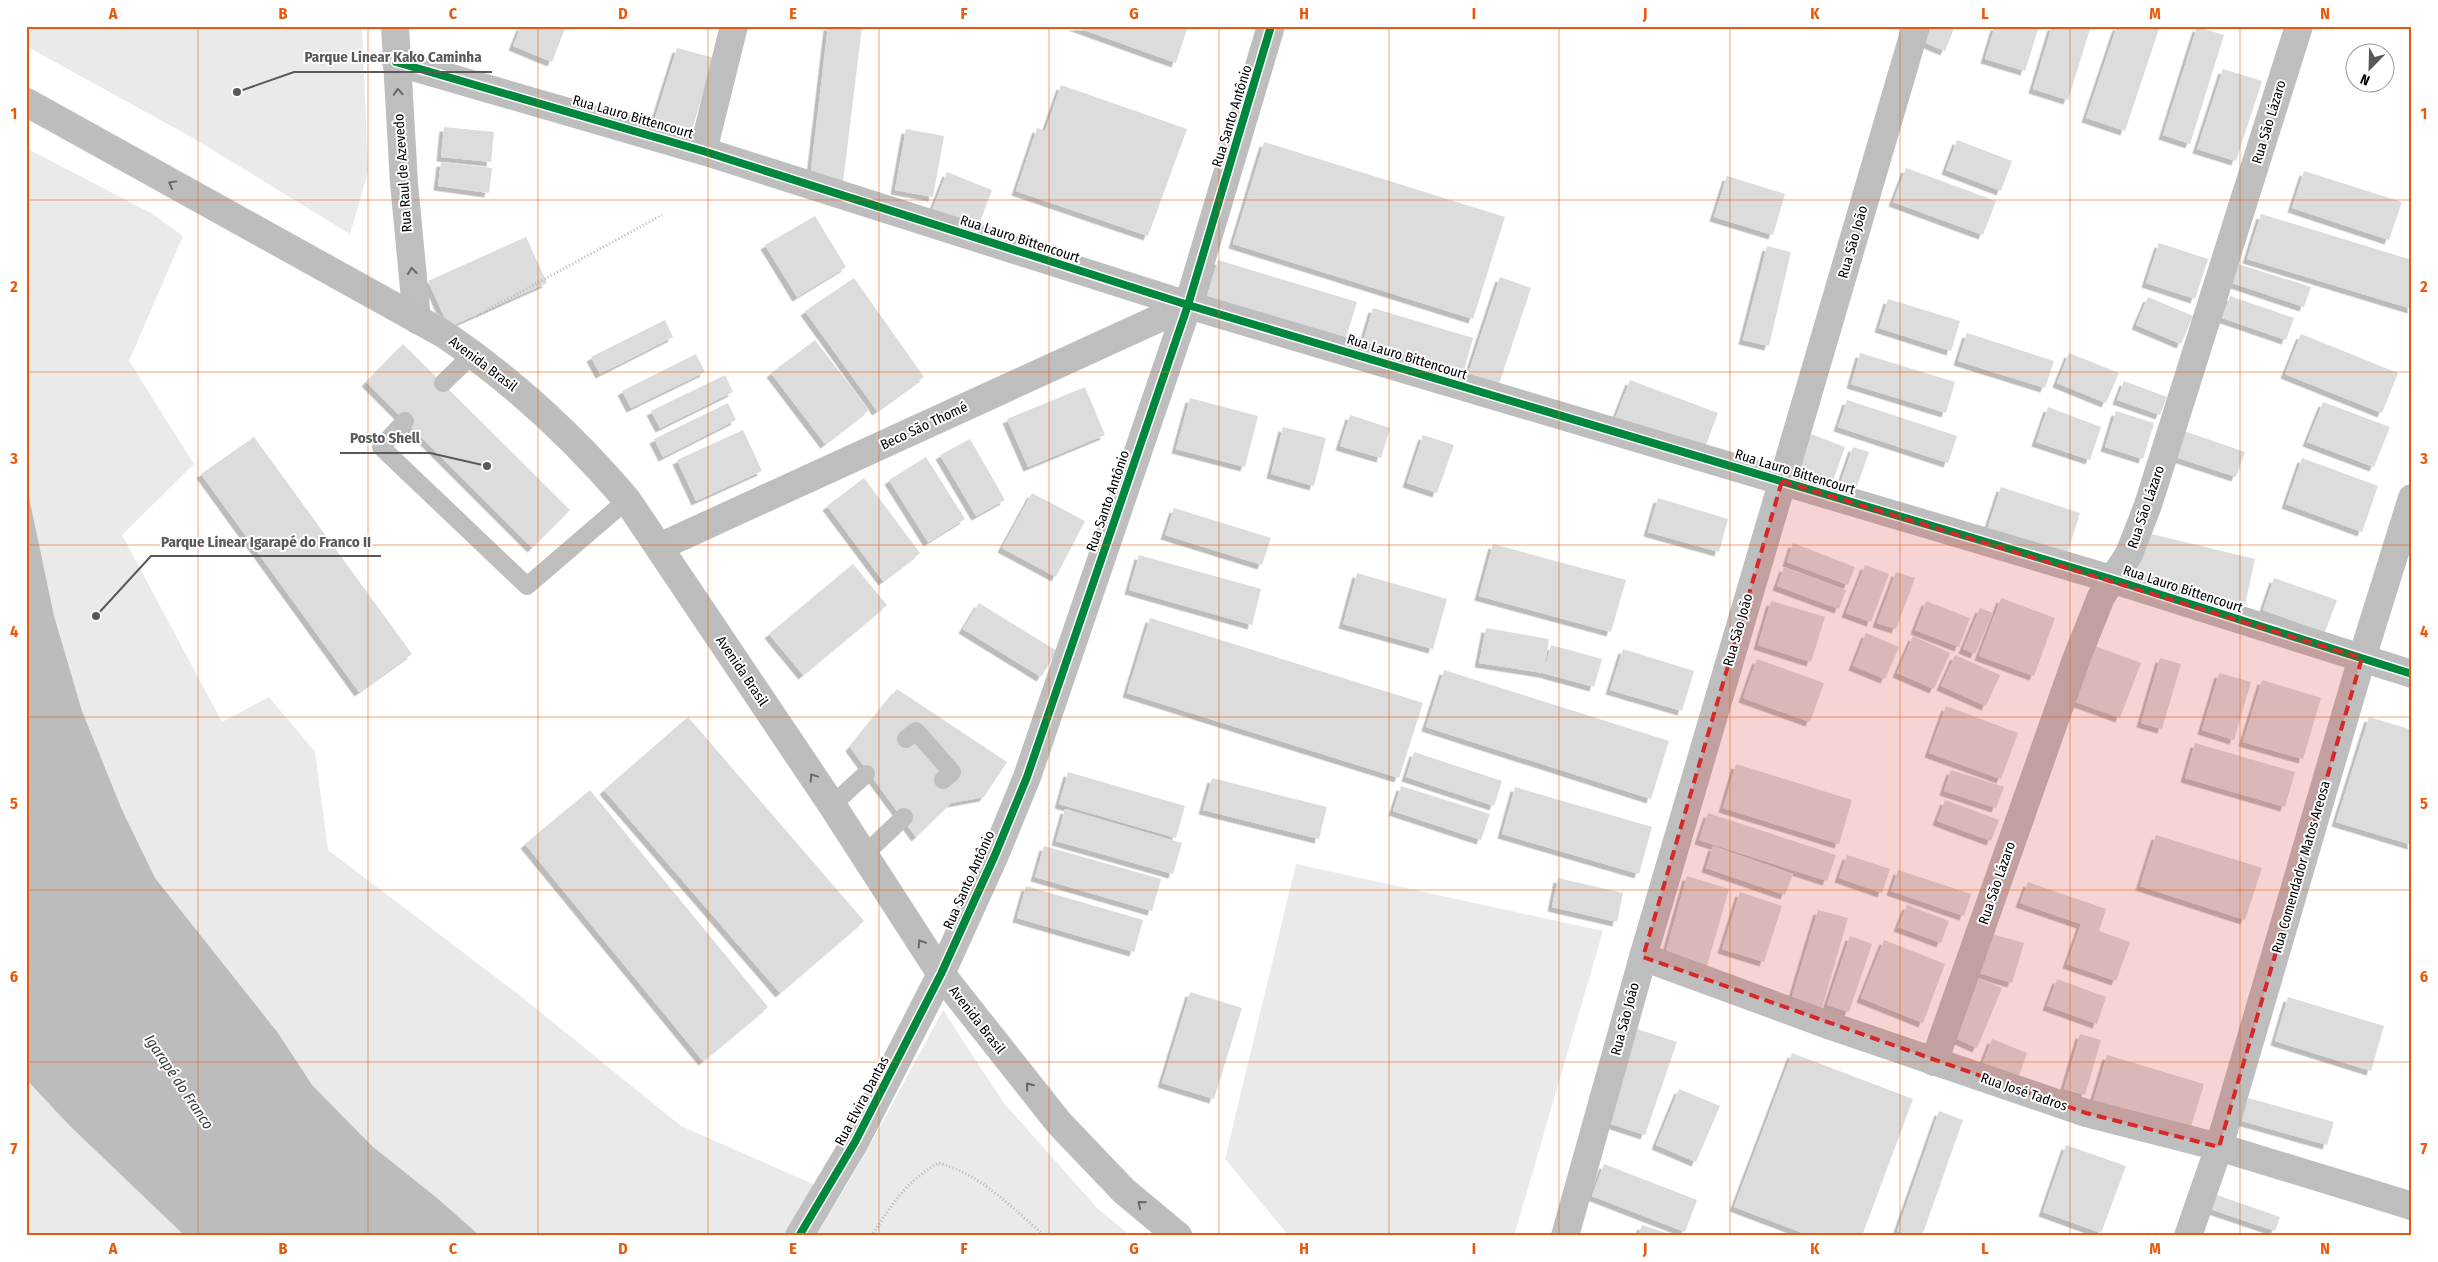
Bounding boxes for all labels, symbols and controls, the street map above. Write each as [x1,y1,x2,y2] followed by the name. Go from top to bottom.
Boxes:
[108,4,118,23] text: A
[279,4,288,23] text: B
[449,4,458,23] text: C
[618,4,628,23] text: D
[789,4,797,23] text: E
[960,4,968,23] text: F
[1129,4,1139,23] text: G
[1299,4,1309,23] text: H
[1472,4,1476,23] text: I
[1642,4,1647,23] text: J
[1810,4,1820,23] text: K
[1981,4,1989,23] text: L
[2149,4,2161,23] text: M
[2320,4,2330,23] text: N
[294,42,492,72] callout: Parque Linear Kako Caminha
[2346,42,2396,92] north arrow
[304,48,482,66] text: Parque Linear Kako Caminha
[1208,63,1256,169] street label: Rua Santo Antônio
[2358,70,2372,89] text: N
[2248,78,2290,166] street label: Rua São Lázaro
[392,87,403,95] one-way arrow
[571,92,696,142] street label: Rua Lauro Bittencourt
[11,104,17,123] text: 1
[2421,104,2427,123] text: 1
[390,113,416,233] street label: Rua Raul de Azevedo
[169,181,178,191] one-way arrow
[1835,204,1871,280] street label: Rua São João
[958,212,1082,267] street label: Rua Lauro Bittencourt
[407,267,418,275] one-way arrow
[9,277,18,296] text: 2
[2419,277,2428,296] text: 2
[1345,331,1470,384] street label: Rua Lauro Bittencourt
[446,333,521,395] street label: Avenida Brasil
[878,398,970,454] street label: Beco São Thomé
[340,423,430,453] callout: Posto Shell
[350,429,421,447] text: Posto Shell
[1733,446,1858,499] street label: Rua Lauro Bittencourt
[1083,448,1133,554] street label: Rua Santo Antônio
[9,449,18,468] text: 3
[2419,449,2428,468] text: 3
[2124,463,2168,551] street label: Rua São Lázaro
[151,526,381,556] callout: Parque Linear Igarapé do Franco II
[161,533,371,551] text: Parque Linear Igarapé do Franco II
[2121,562,2245,617] street label: Rua Lauro Bittencourt
[1720,592,1756,668] street label: Rua São João
[10,622,18,641] text: 4
[2420,622,2428,641] text: 4
[712,633,772,710] street label: Avenida Brasil
[810,774,819,783] one-way arrow
[2268,779,2334,955] street label: Rua Comendador Matos Areosa
[10,794,18,813] text: 5
[2420,794,2428,813] text: 5
[940,828,998,932] street label: Rua Santo Antônio
[1975,839,2019,927] street label: Rua São Lázaro
[918,939,927,948] one-way arrow
[10,967,18,986] text: 6
[2420,967,2428,986] text: 6
[1607,981,1643,1057] street label: Rua São João
[945,983,1009,1057] street label: Avenida Brasil
[141,1031,217,1133] water label: Igarapé do Franco
[831,1053,893,1149] street label: Rua Elvira Dantas
[1978,1069,2070,1115] street label: Rua José Tadros
[1026,1083,1035,1092] one-way arrow
[11,1139,18,1158] text: 7
[2421,1139,2428,1158] text: 7
[1137,1201,1146,1210] one-way arrow
[108,1239,118,1258] text: A
[279,1239,288,1258] text: B
[449,1239,458,1258] text: C
[618,1239,628,1258] text: D
[789,1239,797,1258] text: E
[960,1239,968,1258] text: F
[1129,1239,1139,1258] text: G
[1299,1239,1309,1258] text: H
[1472,1239,1476,1258] text: I
[1642,1239,1647,1258] text: J
[1810,1239,1820,1258] text: K
[1981,1239,1989,1258] text: L
[2149,1239,2161,1258] text: M
[2320,1239,2330,1258] text: N

